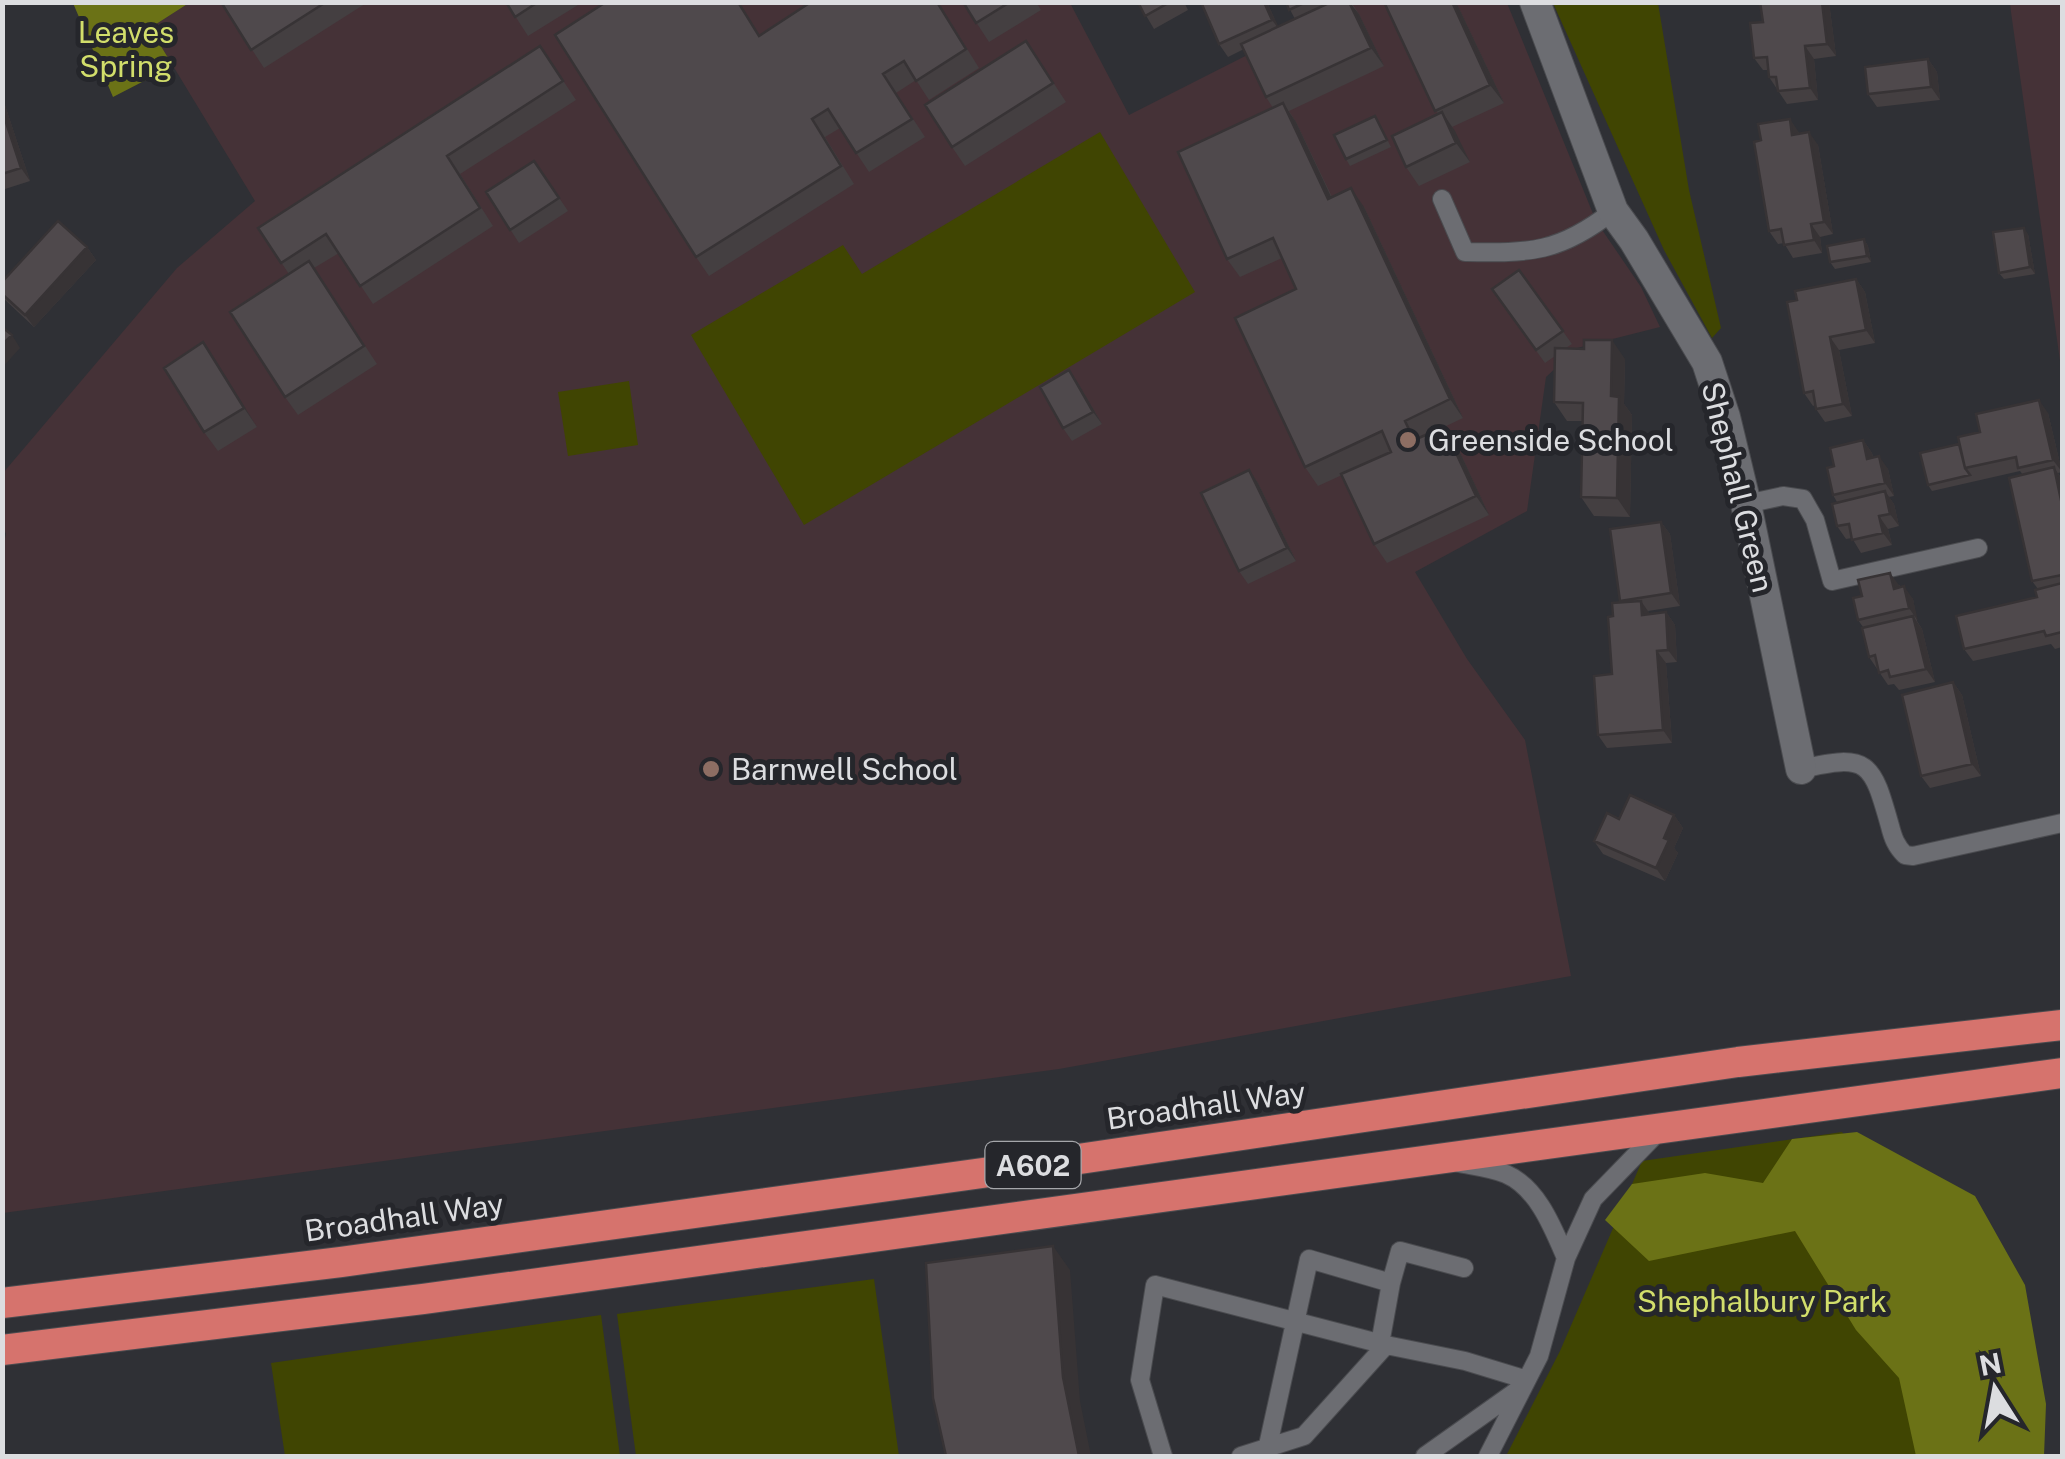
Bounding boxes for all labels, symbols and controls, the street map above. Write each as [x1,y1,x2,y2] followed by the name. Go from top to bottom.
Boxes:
[78,14,174,84] park label: Leaves Spring
[1694,378,1782,596] street label: Shephall Green
[1428,422,1674,458] place label: Greenside School
[1397,429,1419,451] marker: Greenside School
[731,751,958,787] place label: Barnwell School
[700,758,722,780] marker: Barnwell School
[1104,1073,1308,1137] street label: Broadhall Way
[986,1142,1080,1188] road number: A602
[302,1185,506,1249] street label: Broadhall Way
[1637,1283,1887,1319] park label: Shephalbury Park
[1945,1339,2045,1439] north arrow
[1976,1346,2004,1382] text: N

